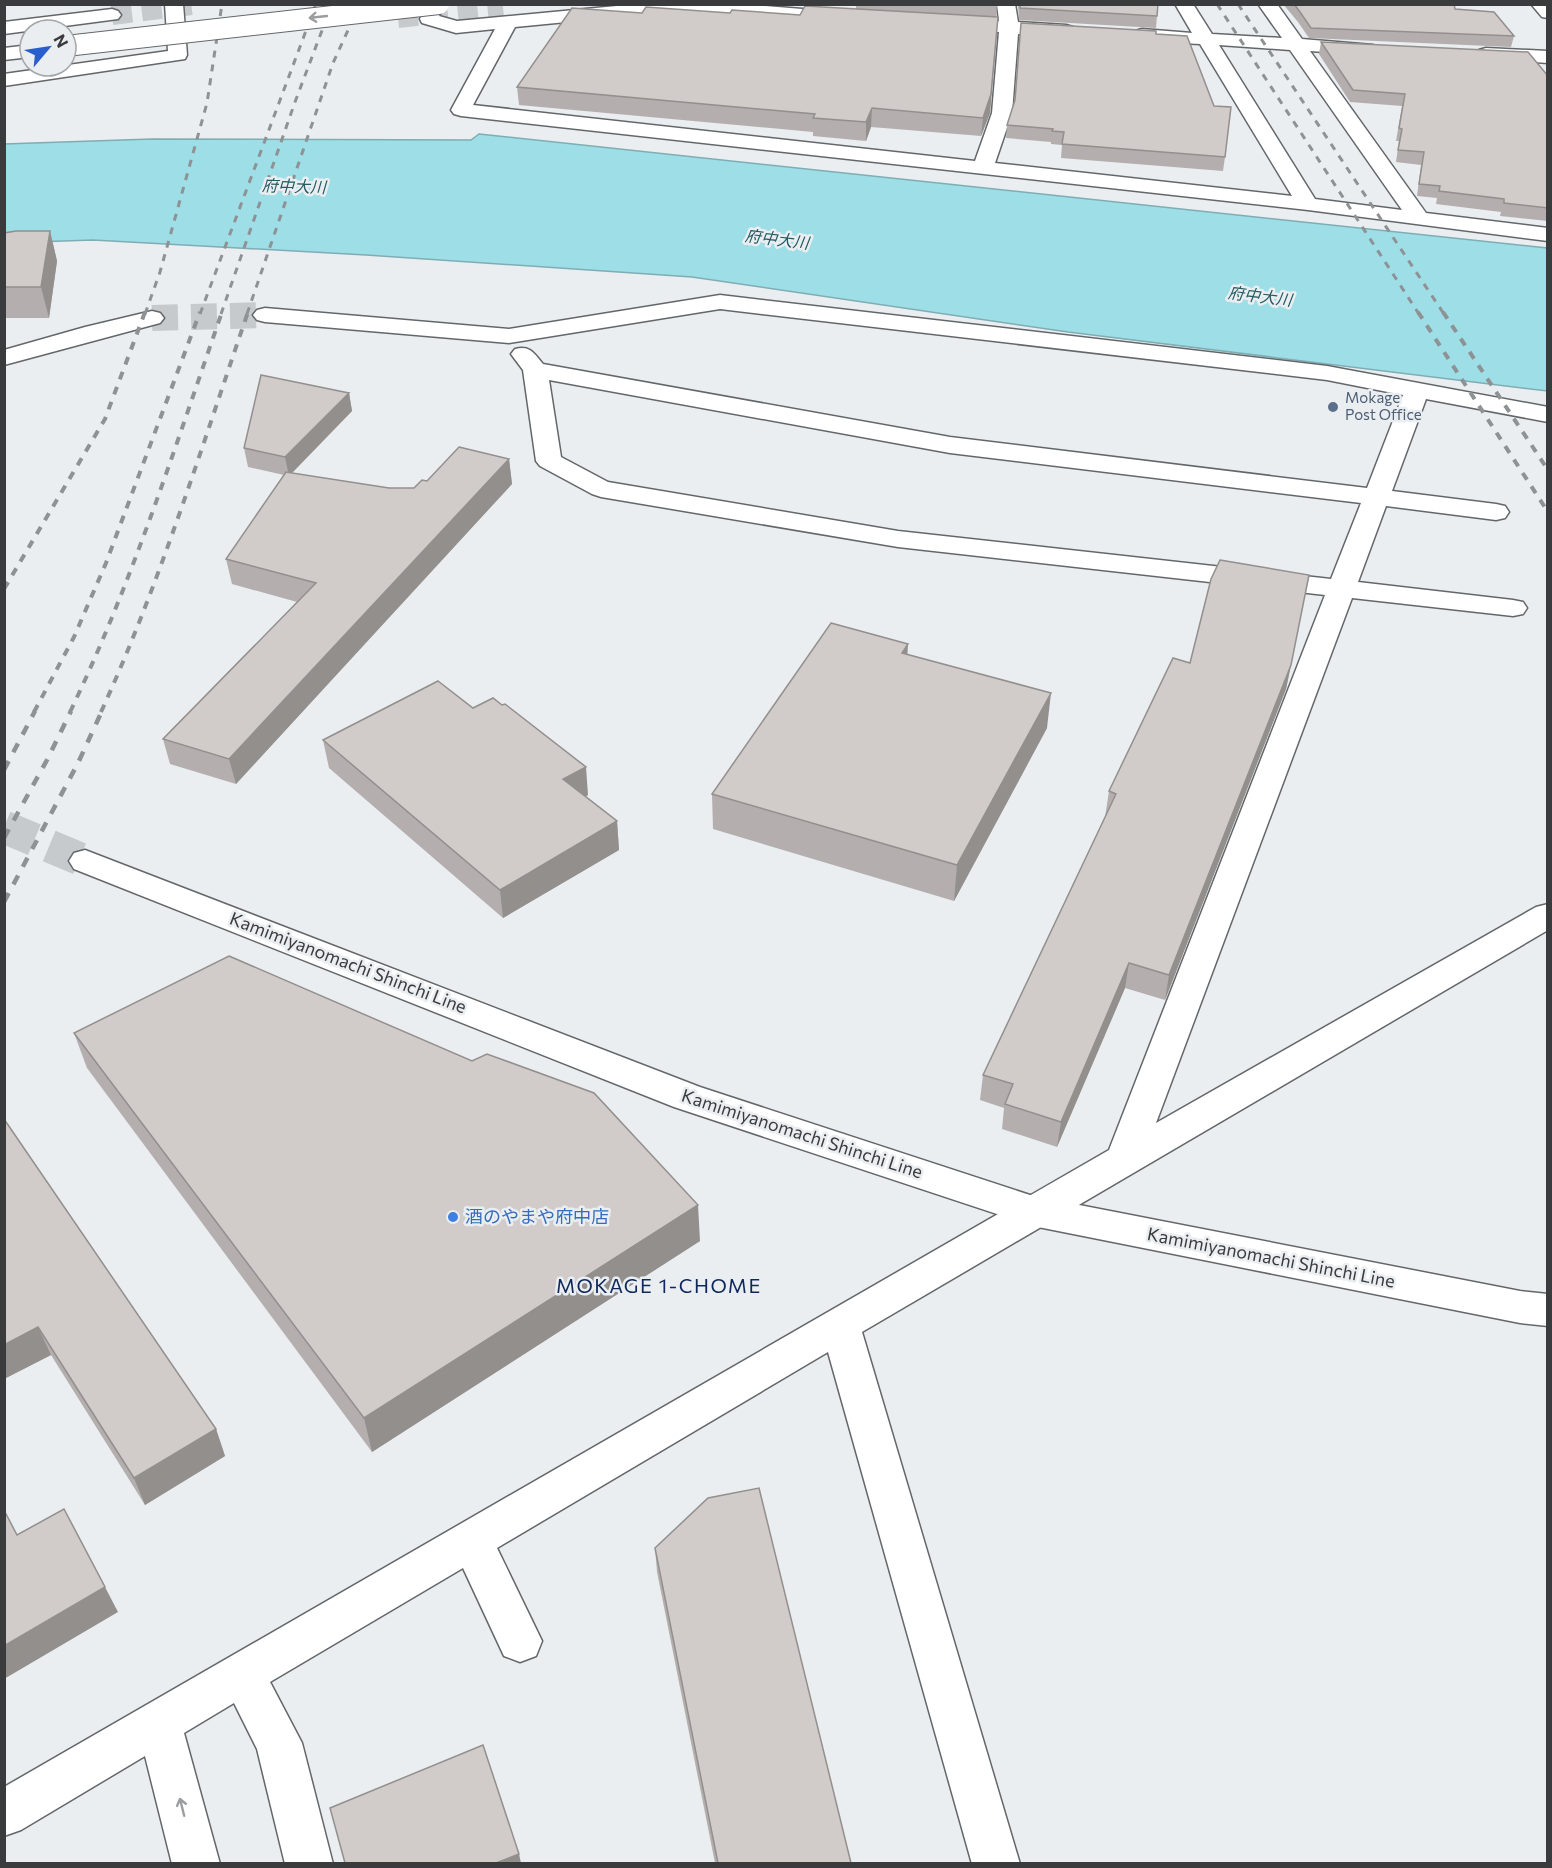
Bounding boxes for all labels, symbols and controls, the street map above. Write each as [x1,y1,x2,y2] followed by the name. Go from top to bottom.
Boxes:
[308,11,328,22] one-way arrow
[18,18,78,78] north arrow
[50,31,73,50] text: N
[262,175,328,196] water label: 府中大川
[744,225,812,252] water label: 府中大川
[1227,282,1295,309] water label: 府中大川
[1345,388,1422,423] place label: Mokage Post Office
[1326,400,1340,414] marker: Mokage Post Office
[227,907,470,1017] street label: Kamimiyanomachi Shinchi Line
[679,1084,926,1182] street label: Kamimiyanomachi Shinchi Line
[465,1205,609,1227] place label: 酒のやまや府中店
[446,1210,460,1224] marker: 酒のやまや府中店
[1145,1222,1397,1292] street label: Kamimiyanomachi Shinchi Line
[556,1273,762,1297] district label: MOKAGE 1-CHOME
[175,1798,187,1817] one-way arrow

